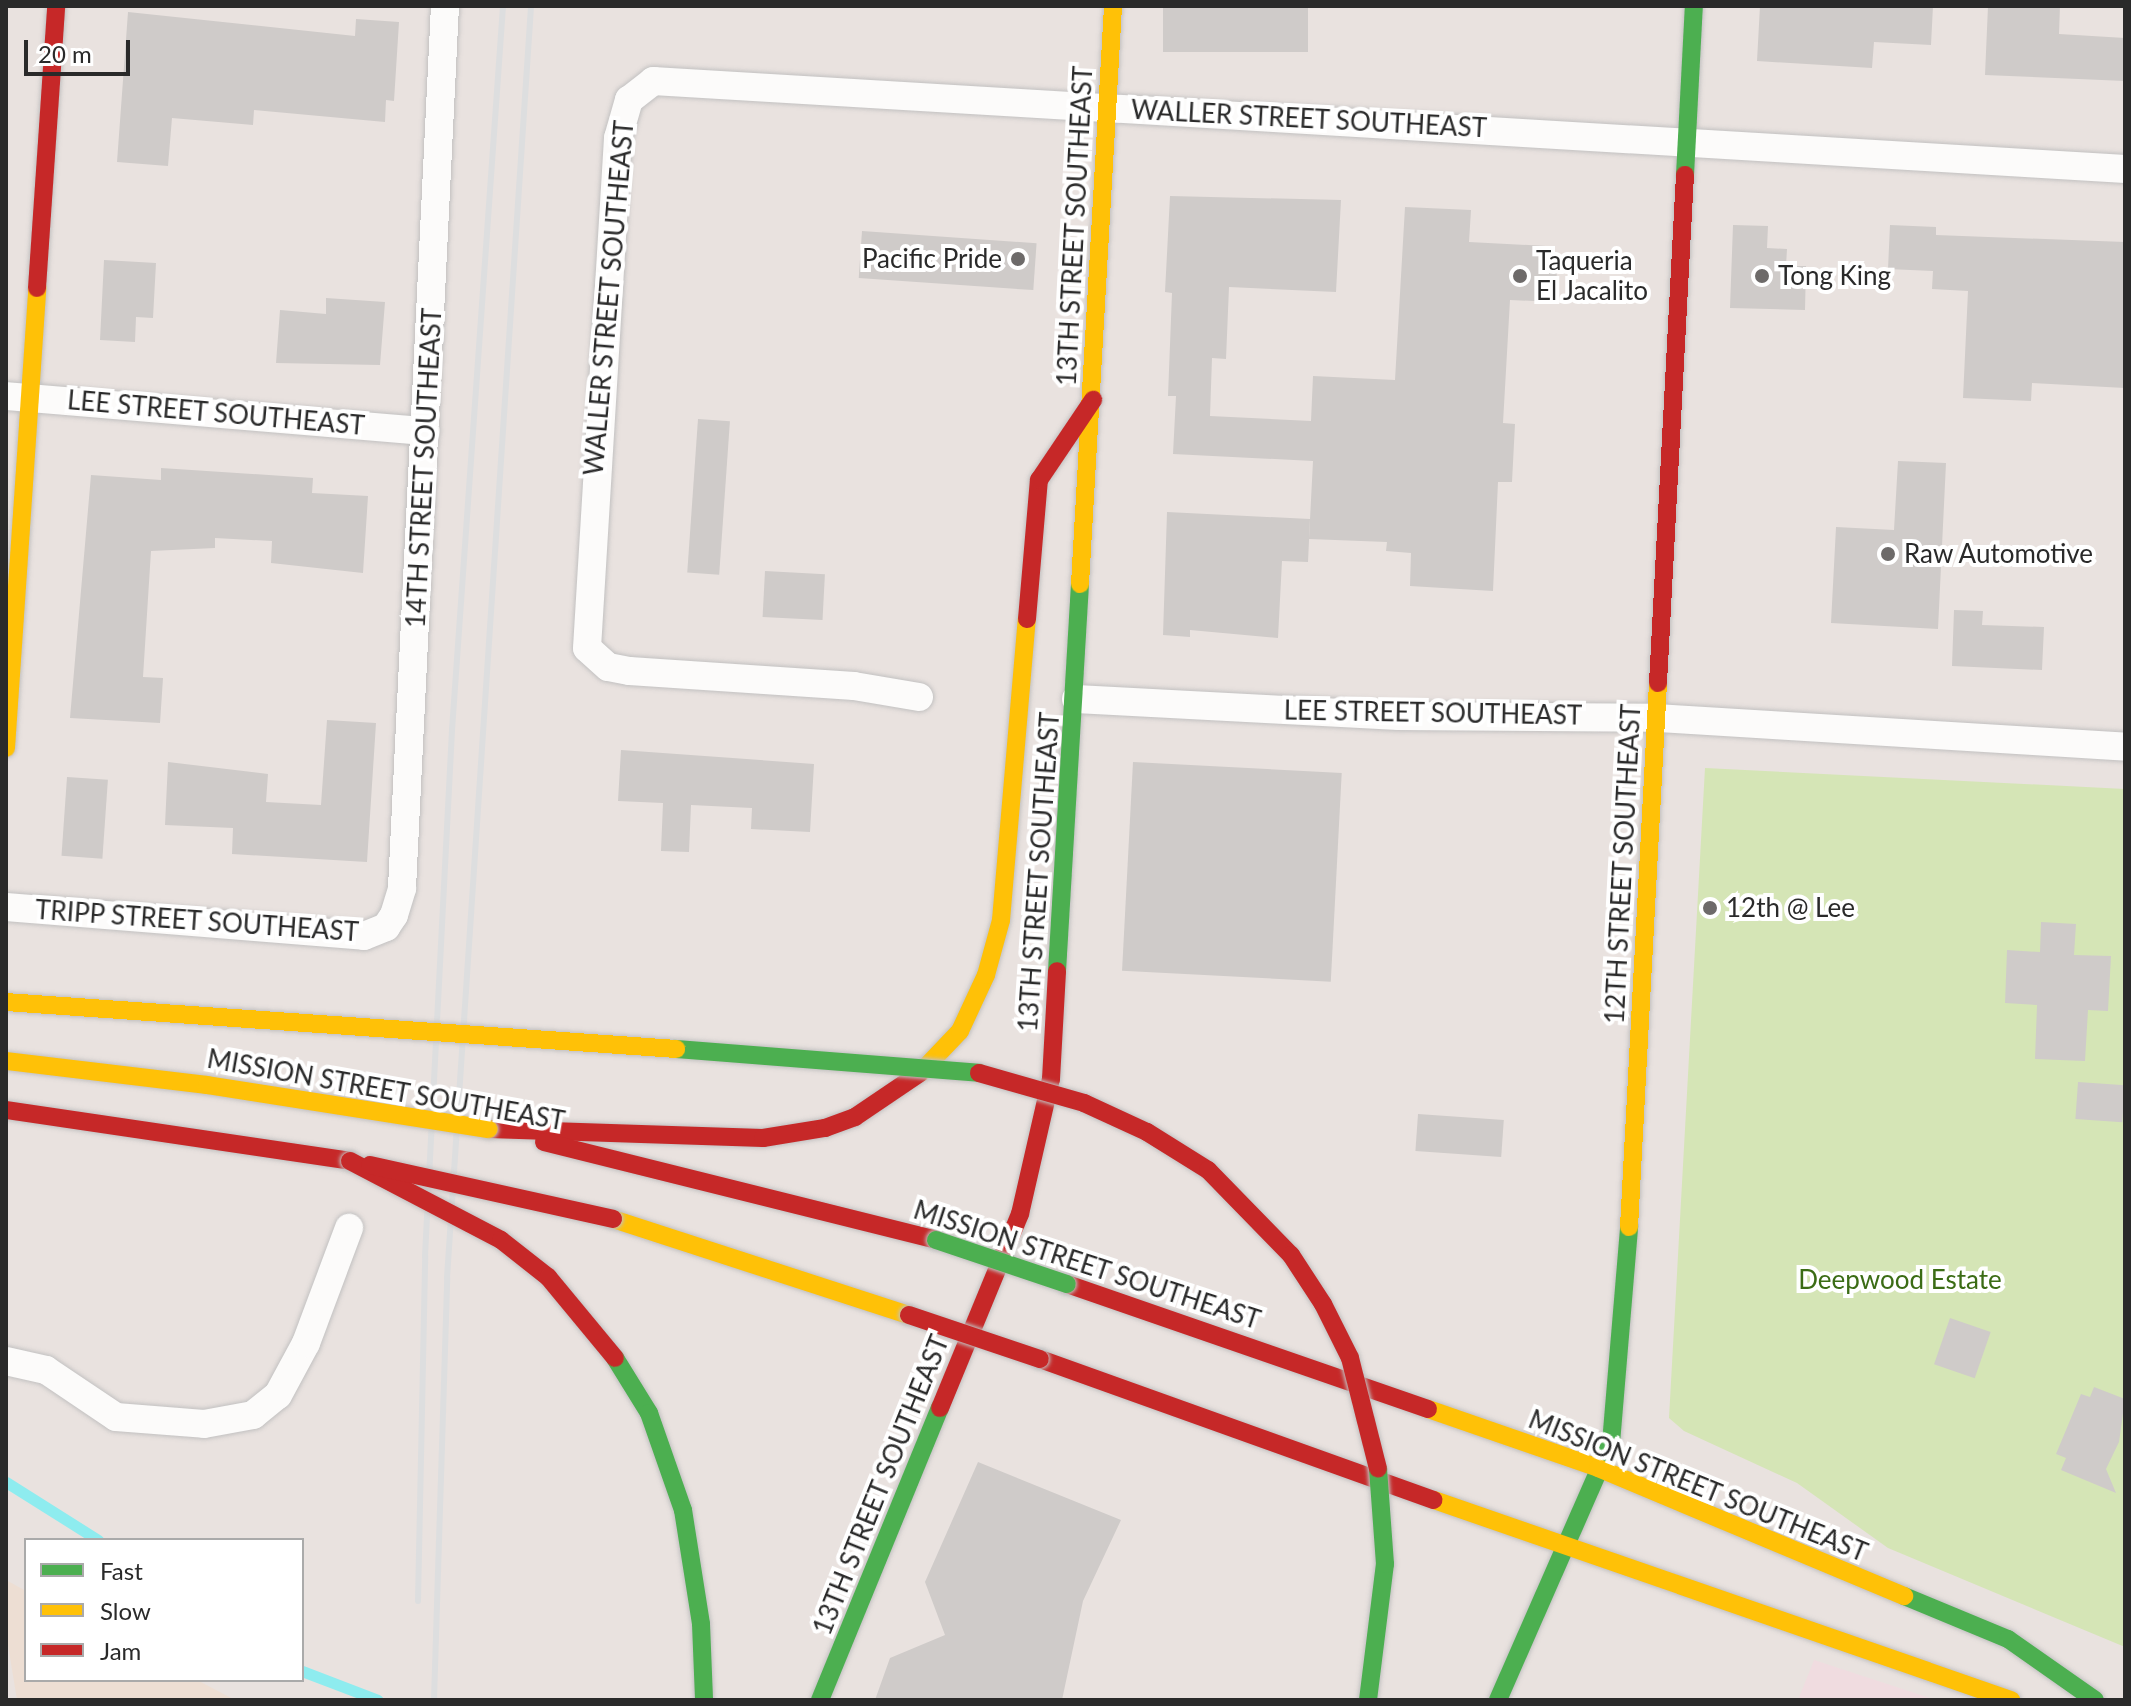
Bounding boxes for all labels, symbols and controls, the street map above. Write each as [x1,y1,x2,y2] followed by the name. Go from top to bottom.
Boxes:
[28,24,134,74] scale bar
[38,39,92,68] text: 20 m
[1051,65,1099,387] street label: 13TH STREET SOUTHEAST
[1130,94,1488,144] street label: WALLER STREET SOUTHEAST
[578,119,640,477] street label: WALLER STREET SOUTHEAST
[862,243,1002,275] place label: Pacific Pride
[1536,245,1649,306] place label: Taqueria El Jacalito
[1009,250,1027,268] marker: Pacific Pride
[1778,260,1891,292] place label: Tong King
[1511,267,1529,285] marker: Taqueria El Jacalito
[1753,267,1771,285] marker: Tong King
[400,307,448,629] street label: 14TH STREET SOUTHEAST
[66,384,366,442] street label: LEE STREET SOUTHEAST
[1904,538,2094,570] place label: Raw Automotive
[1879,545,1897,563] marker: Raw Automotive
[1283,695,1583,731] street label: LEE STREET SOUTHEAST
[1599,703,1647,1025] street label: 12TH STREET SOUTHEAST
[1012,711,1066,1033] street label: 13TH STREET SOUTHEAST
[1726,892,1855,924] place label: 12th @ Lee
[33,894,361,948] street label: TRIPP STREET SOUTHEAST
[1701,899,1719,917] marker: 12th @ Lee
[204,1043,568,1137] street label: MISSION STREET SOUTHEAST
[909,1194,1265,1336] street label: MISSION STREET SOUTHEAST
[1798,1264,2002,1296] park label: Deepwood Estate
[806,1330,956,1640] street label: 13TH STREET SOUTHEAST
[1524,1403,1872,1569] street label: MISSION STREET SOUTHEAST
[24,1538,304,1682] legend
[100,1556,143,1585] text: Fast
[100,1596,151,1625] text: Slow
[100,1636,141,1665] text: Jam

